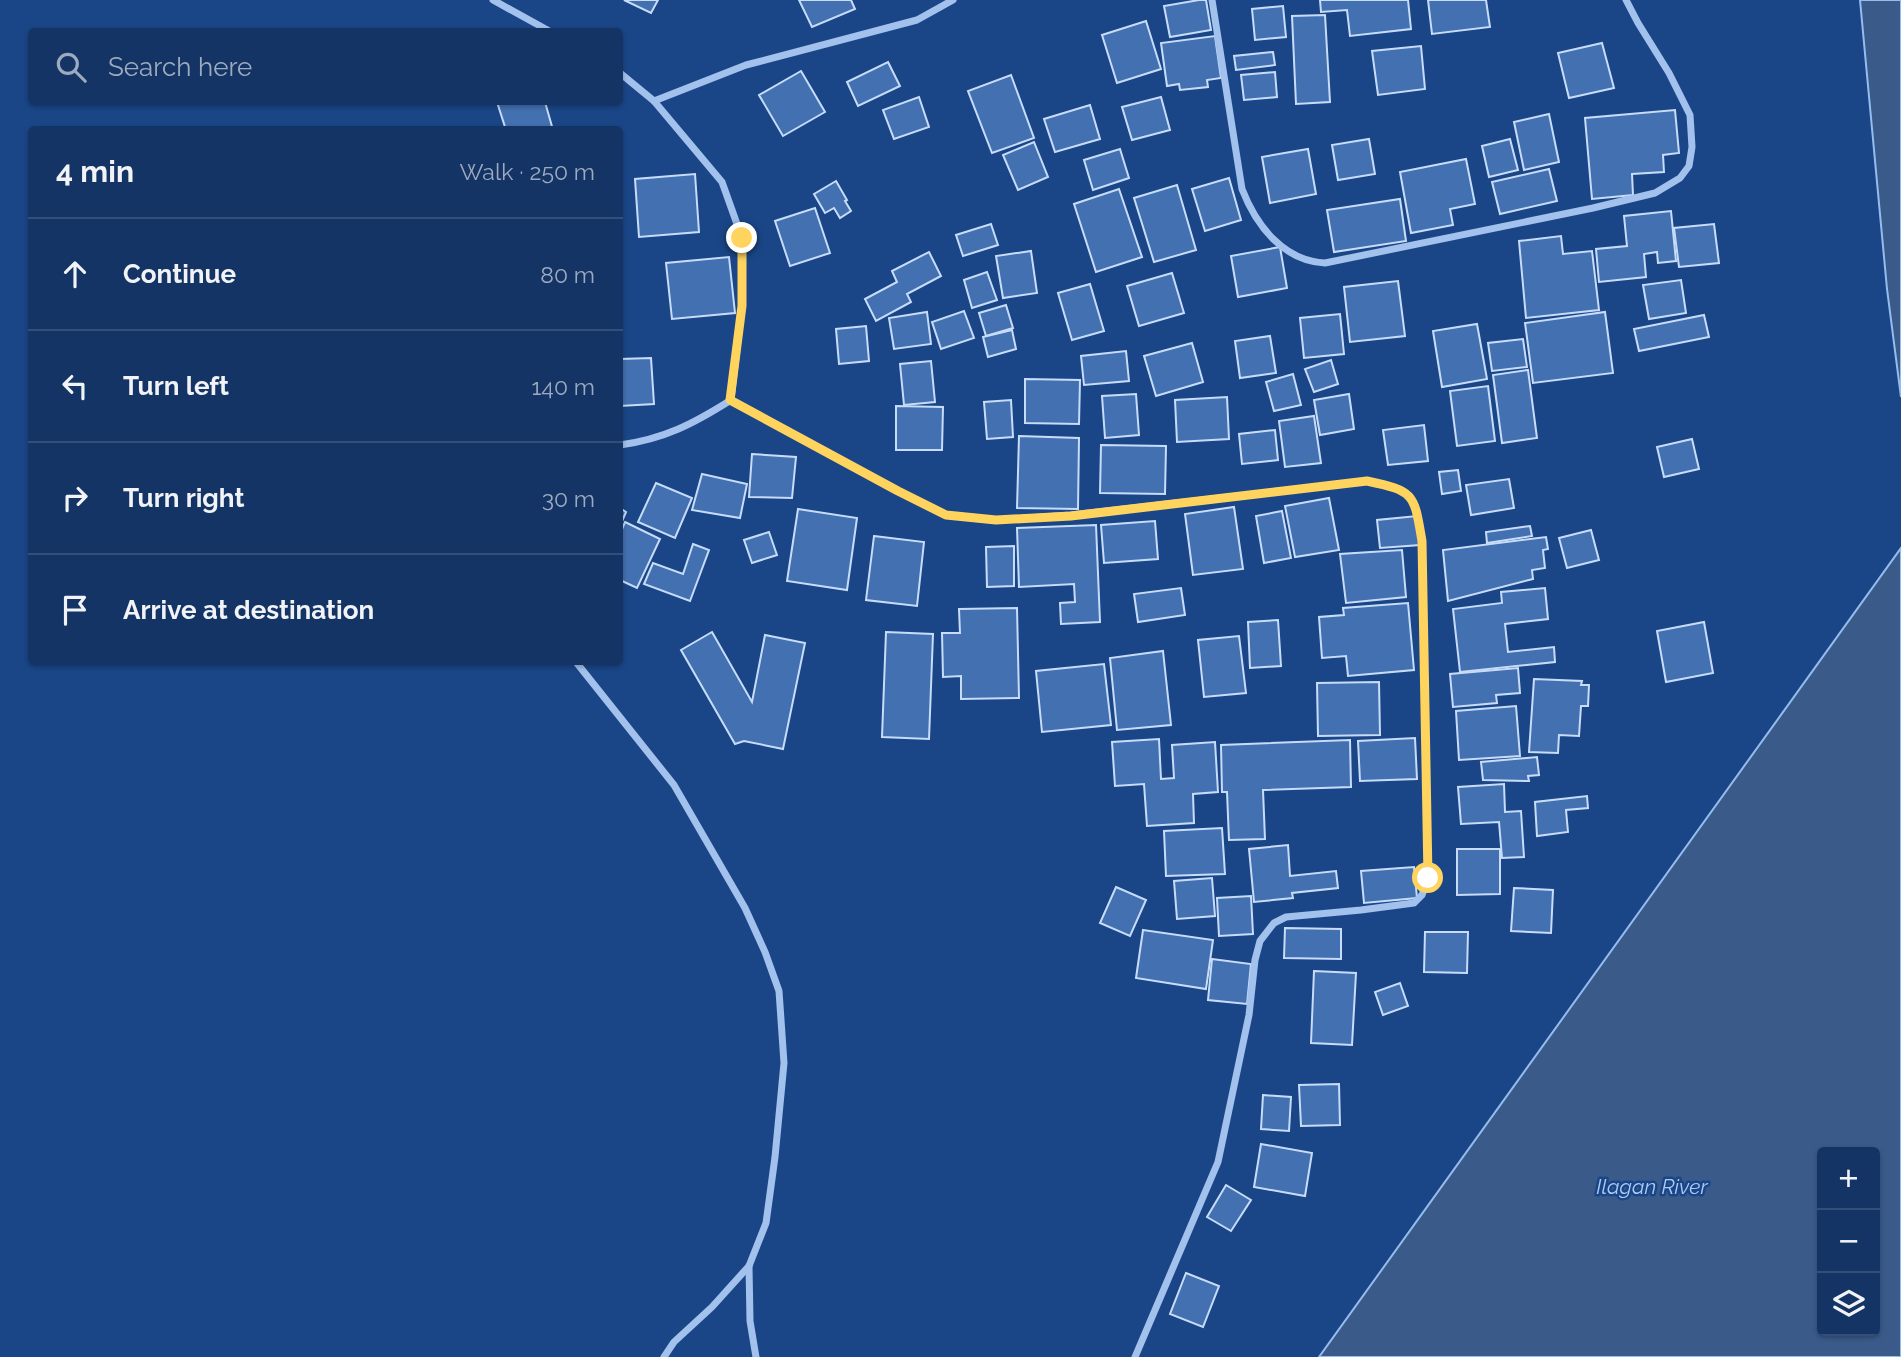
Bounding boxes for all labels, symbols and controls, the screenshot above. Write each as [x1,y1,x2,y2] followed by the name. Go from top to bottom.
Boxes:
[28,28,623,105] search box
[52,48,90,86] icon: search
[108,52,252,82] text: Search here
[56,154,134,189] text: 4 min
[460,158,595,185] text: Walk · 250 m
[726,222,757,253] route end
[56,255,94,293] icon: ahead
[123,259,236,289] text: Continue
[540,261,595,288] text: 80 m
[56,367,94,405] icon: left
[123,371,229,401] text: Turn left
[532,373,595,400] text: 140 m
[56,479,94,517] icon: right
[123,483,244,513] text: Turn right
[542,485,595,512] text: 30 m
[56,591,94,629] icon: arrive
[123,595,374,625] text: Arrive at destination
[1412,862,1443,893] route start
[1817,1147,1880,1336] map controls
[1817,1147,1880,1210] button: +
[1596,1174,1708,1199] water label: Ilagan River
[1817,1210,1880,1273] button: −
[1817,1273,1880,1336] button: layers

